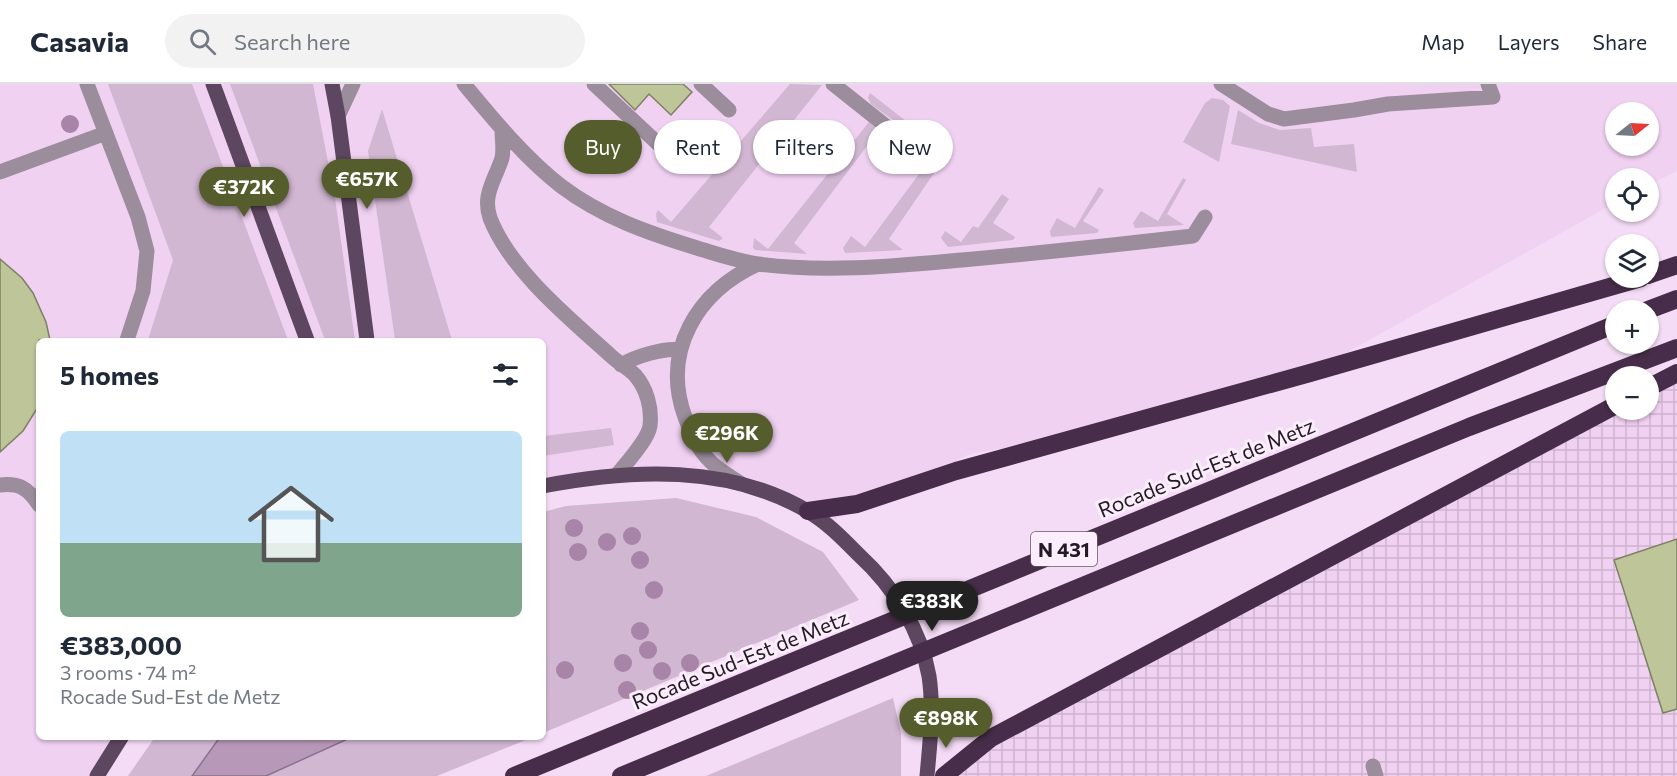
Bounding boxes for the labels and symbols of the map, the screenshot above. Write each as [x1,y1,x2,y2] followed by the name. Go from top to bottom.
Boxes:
[1605,102,1659,156] north arrow
[325,159,409,210] pin: €657K
[202,167,286,218] pin: €372K
[1094,412,1318,522] street label: Rocade Sud-Est de Metz
[685,413,769,464] pin: €296K
[1031,532,1097,566] road number: N 431
[890,581,974,632] pin: €383K
[628,604,852,714] street label: Rocade Sud-Est de Metz
[904,698,988,749] pin: €898K

